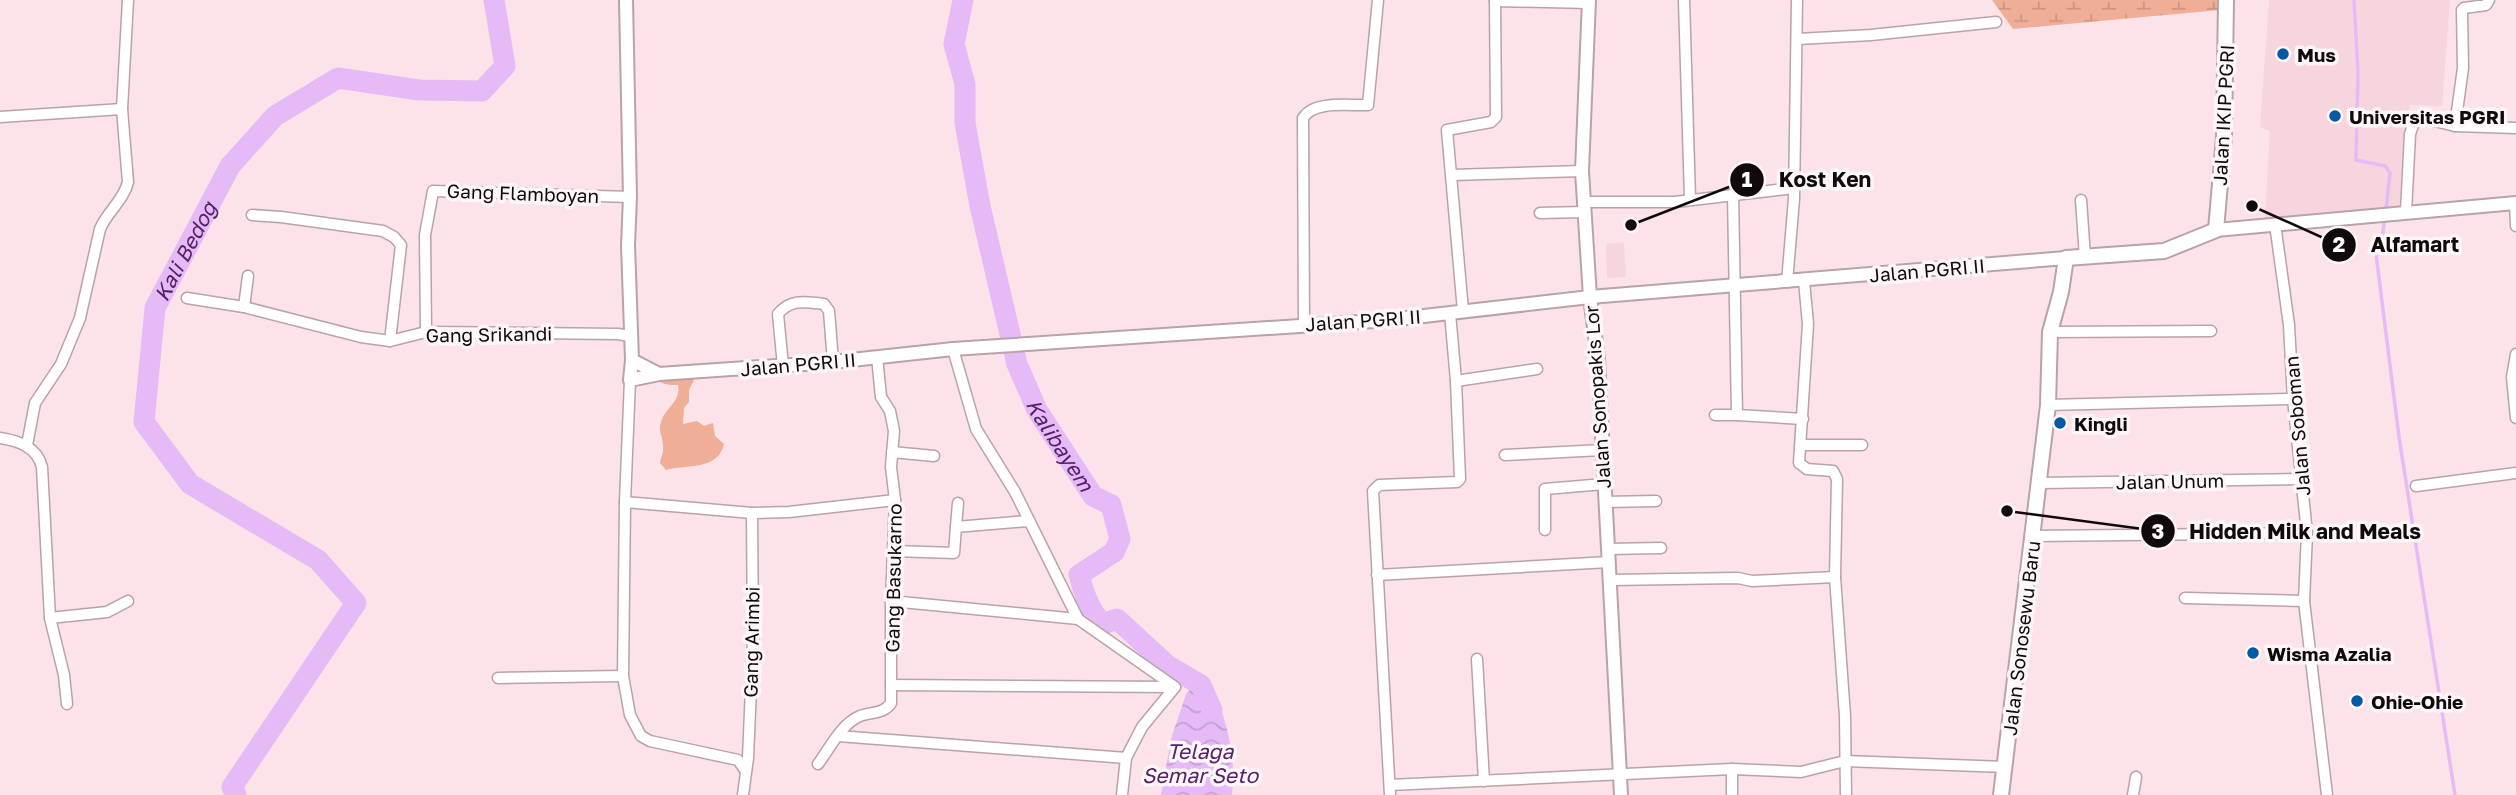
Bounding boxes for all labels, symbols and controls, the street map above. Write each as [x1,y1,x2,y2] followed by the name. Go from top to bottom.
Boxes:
[2297,43,2336,66] place label: Mus
[2208,44,2238,186] street label: Jalan IKIP PGRI
[2275,46,2291,62] marker: Mus
[2349,105,2505,128] place label: Universitas PGRI
[2327,108,2343,124] marker: Universitas PGRI
[1729,159,1885,201] callout: Kost Ken
[1742,166,1753,192] text: 1
[1779,166,1871,192] text: Kost Ken
[446,179,600,207] street label: Gang Flamboyan
[148,195,223,305] water label: Kali Bedog
[2322,224,2473,266] callout: Alfamart
[2333,231,2346,257] text: 2
[2371,231,2459,257] text: Alfamart
[1868,253,1986,287] street label: Jalan PGRI II
[1304,304,1422,336] street label: Jalan PGRI II
[1579,304,1615,489] street label: Jalan Sonopakis Lor
[425,321,553,347] street label: Gang Srikandi
[739,347,857,381] street label: Jalan PGRI II
[2279,355,2315,497] street label: Jalan Soboman
[1021,395,1100,497] water label: Kalibayem
[2074,412,2128,435] place label: Kingli
[2052,415,2068,431] marker: Kingli
[2116,469,2224,493] street label: Jalan Unum
[880,503,906,653] street label: Gang Basukarno
[2140,510,2435,552] callout: Hidden Milk and Meals
[2152,518,2164,544] text: 3
[2189,518,2421,544] text: Hidden Milk and Meals
[1998,539,2044,737] street label: Jalan Sonosewu Baru
[739,586,763,698] street label: Gang Arimbi
[2267,642,2391,665] place label: Wisma Azalia
[2245,645,2261,661] marker: Wisma Azalia
[2371,690,2463,713] place label: Ohie-Ohie
[2349,693,2365,709] marker: Ohie-Ohie
[1142,738,1259,788] water label: Telaga Semar Seto

